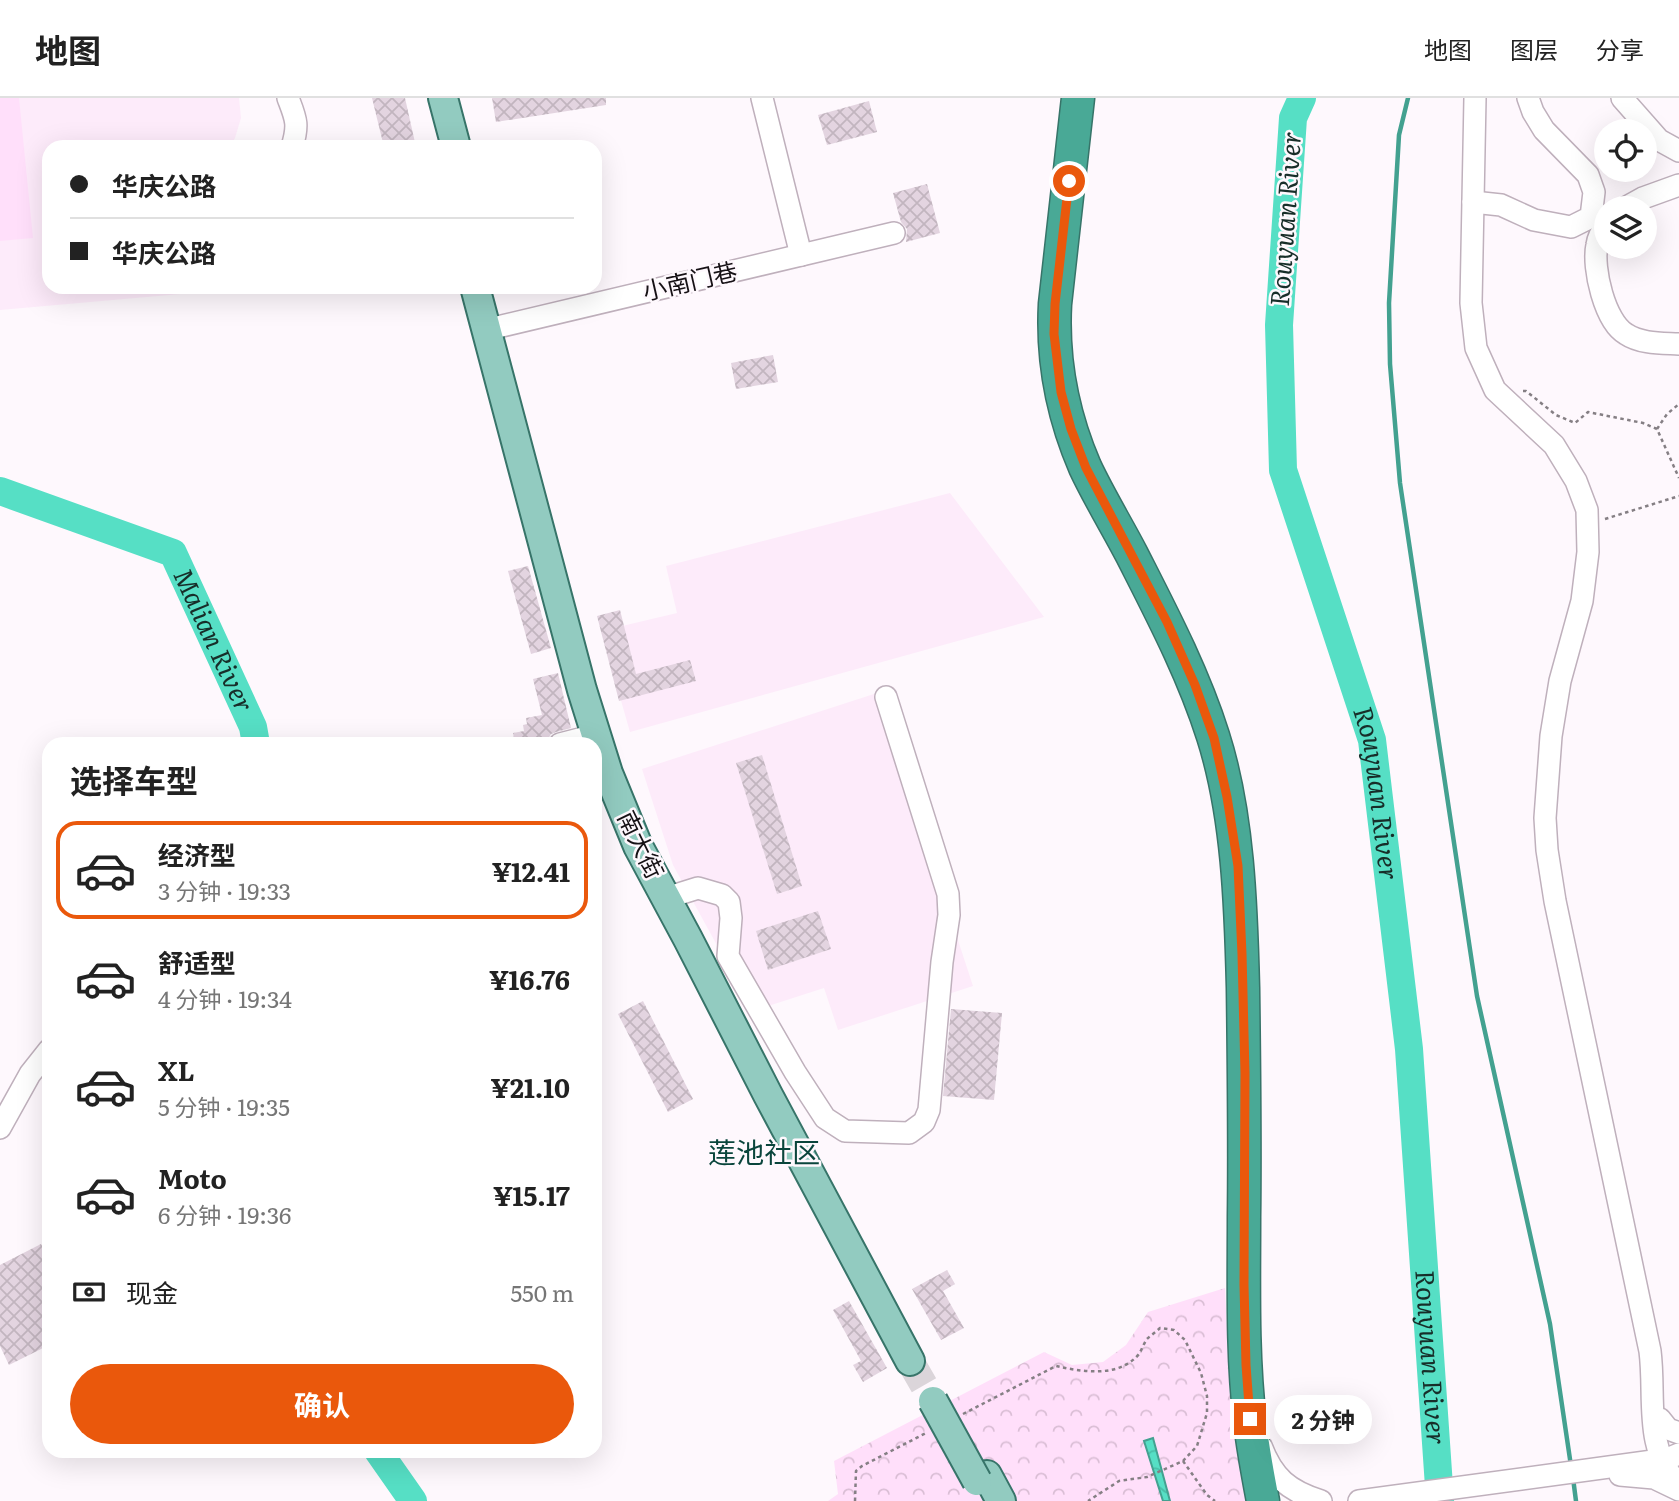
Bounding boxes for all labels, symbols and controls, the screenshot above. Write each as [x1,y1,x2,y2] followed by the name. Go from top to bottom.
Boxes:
[35,24,101,73] text: 地图
[1424,31,1472,66] text: 地图
[1510,31,1558,66] text: 图层
[1596,31,1644,66] text: 分享
[1594,119,1657,259] map controls
[1594,119,1657,182] button: locate
[1258,130,1309,308] water label: Rouyuan River
[112,165,216,204] text: 华庆公路
[1053,165,1085,197] route start
[1594,196,1657,259] button: layers
[112,232,216,271] text: 华庆公路
[639,252,740,307] street label: 小南门巷
[166,561,265,717] water label: Malian River
[1345,700,1411,882] water label: Rouyuan River
[70,755,198,803] text: 选择车型
[611,804,674,884] street label: 南大街
[158,834,236,873] text: 经济型
[74,839,137,902] icon: car
[492,851,570,890] text: ¥12.41
[158,873,291,907] text: 3 分钟 · 19:33
[158,942,236,981] text: 舒适型
[74,947,137,1010] icon: car
[489,959,570,998] text: ¥16.76
[158,981,292,1015] text: 4 分钟 · 19:34
[158,1050,195,1089] text: XL
[74,1055,137,1118] icon: car
[491,1067,570,1106] text: ¥21.10
[158,1089,290,1123] text: 5 分钟 · 19:35
[708,1130,820,1172] district label: 莲池社区
[158,1158,227,1197] text: Moto
[74,1163,137,1226] icon: car
[493,1175,570,1214] text: ¥15.17
[158,1197,291,1231] text: 6 分钟 · 19:36
[1407,1268,1458,1446] water label: Rouyuan River
[126,1272,178,1311] text: 现金
[70,1273,108,1311] icon: cash
[510,1275,574,1309] text: 550 m
[70,1364,574,1444] button: 确认
[1274,1394,1372,1444] callout: 2 分钟
[1292,1402,1354,1436] text: 2 分钟
[1234,1403,1266,1435] route end

